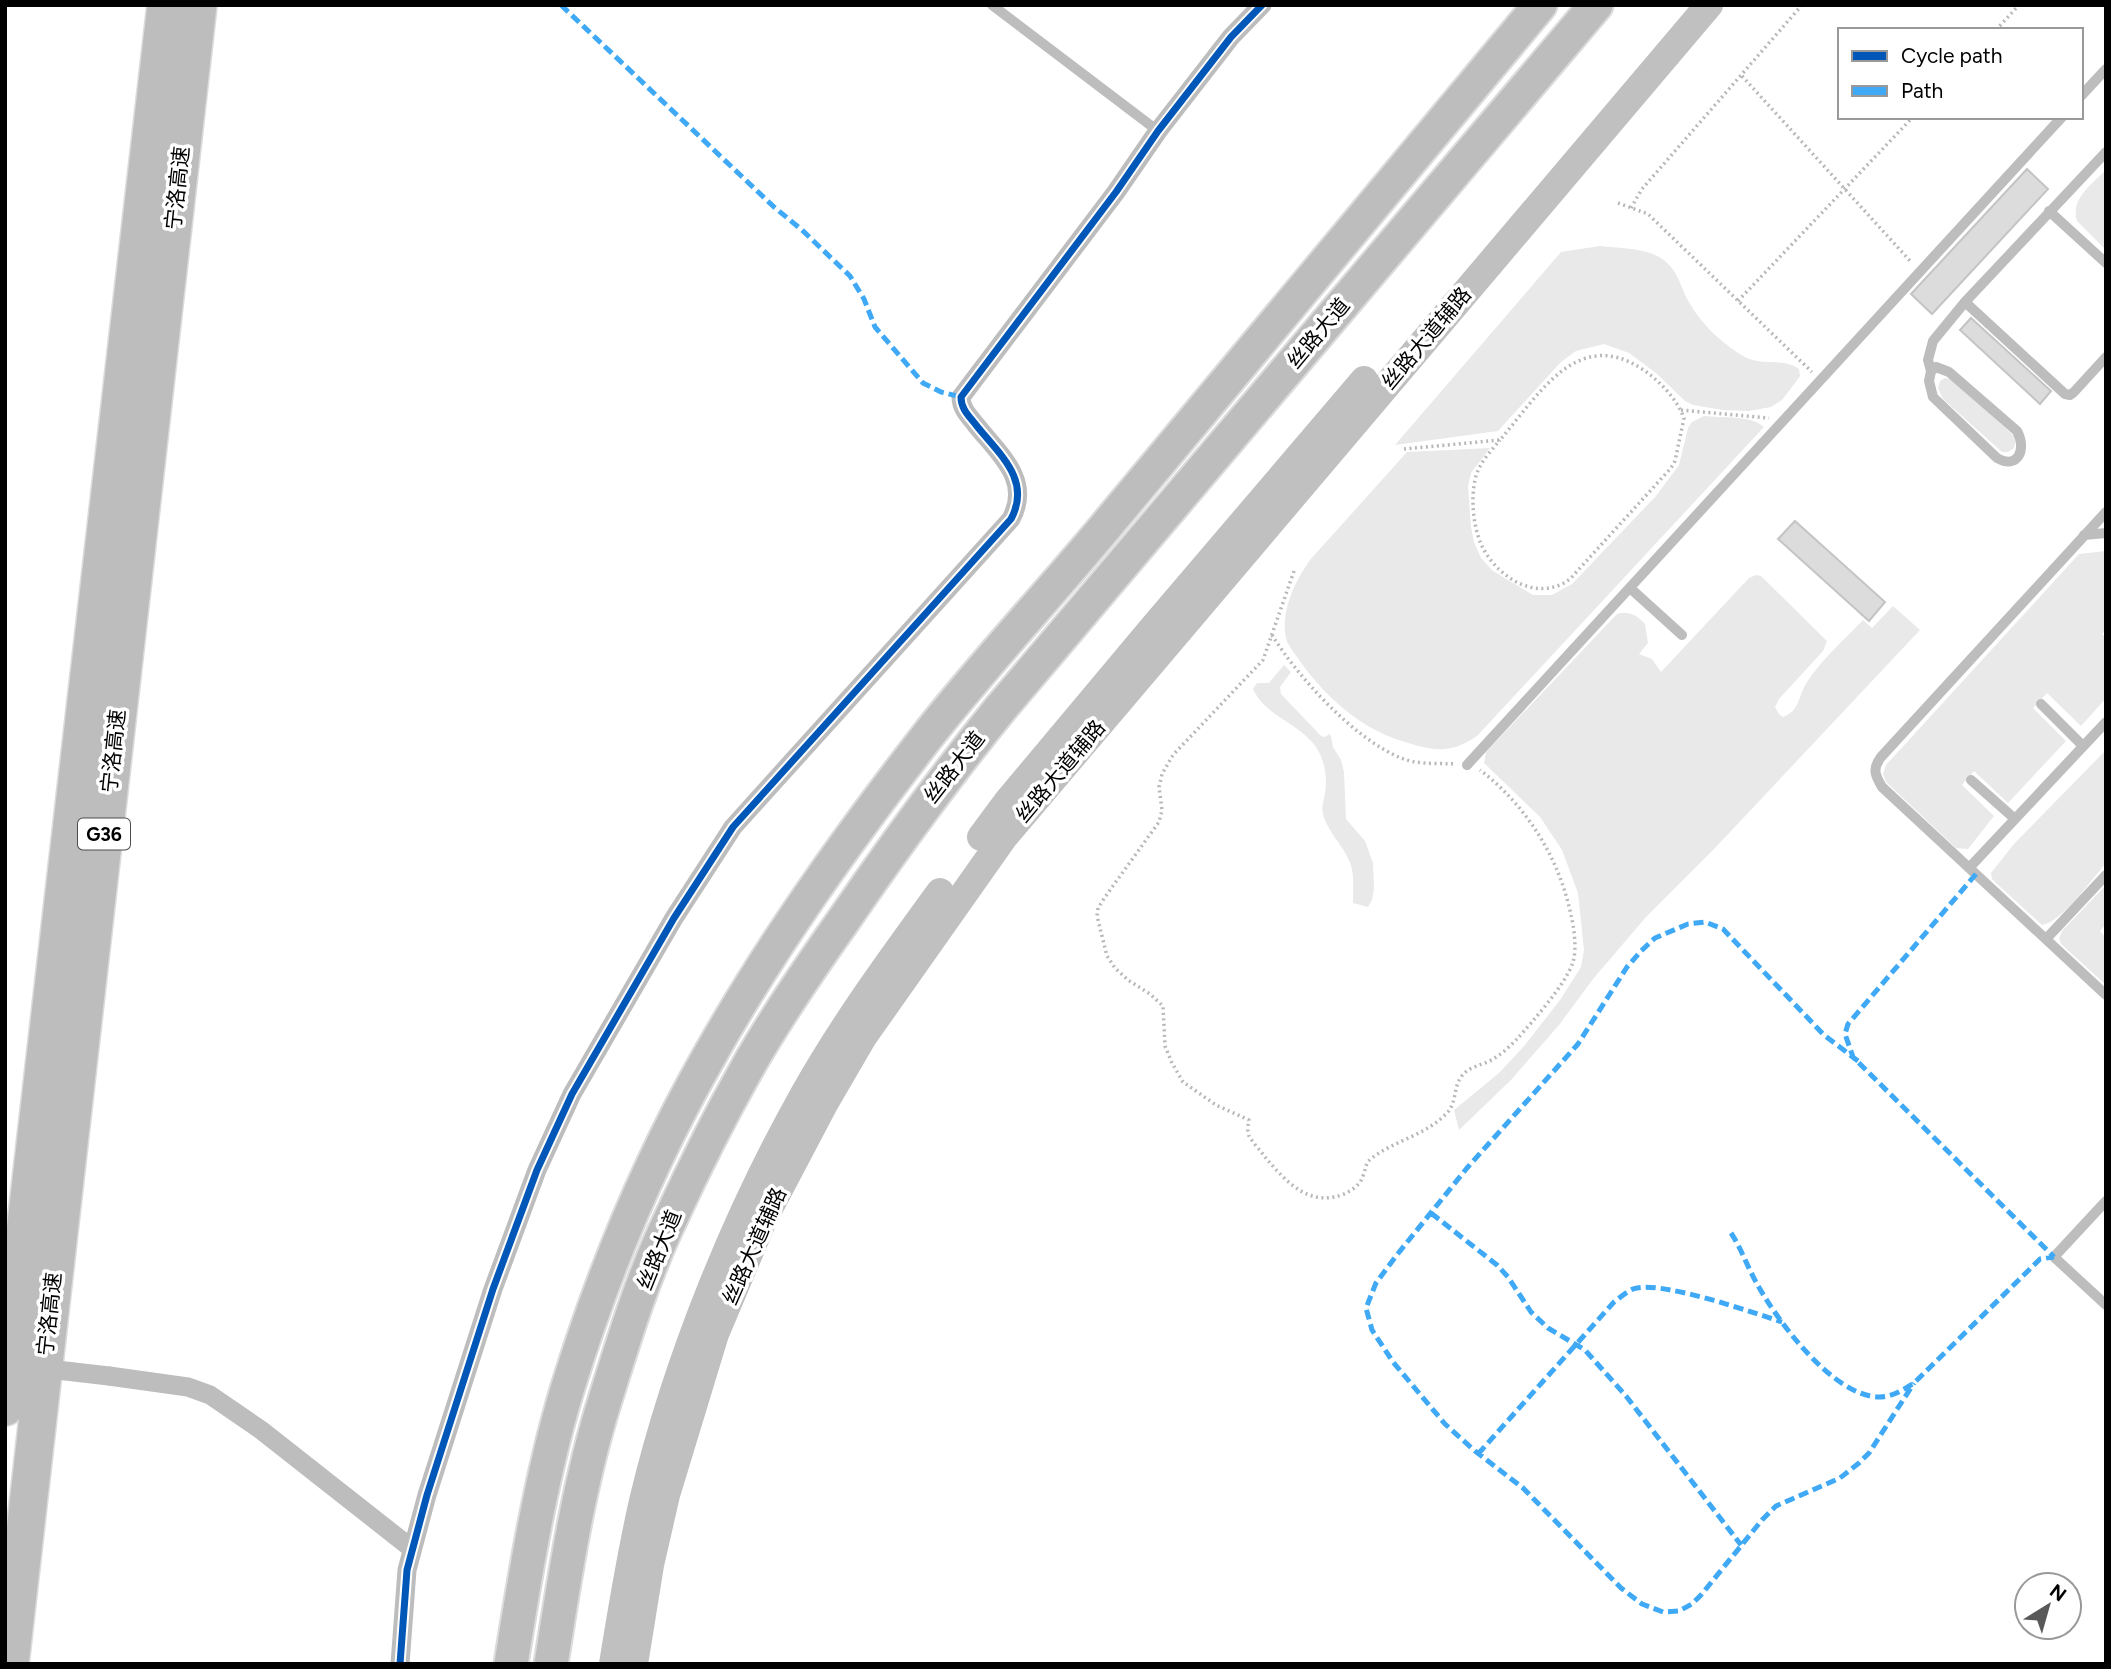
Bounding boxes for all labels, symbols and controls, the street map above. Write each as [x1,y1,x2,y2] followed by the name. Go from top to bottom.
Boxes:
[1838,28,2083,119] legend
[1901,43,2002,68] text: Cycle path
[1901,78,1943,103] text: Path
[160,145,194,231] street label: 宁洛高速
[1376,282,1476,394] street label: 丝路大道辅路
[1281,293,1355,373] street label: 丝路大道
[96,708,130,794] street label: 宁洛高速
[1010,715,1110,827] street label: 丝路大道辅路
[918,726,990,808] street label: 丝路大道
[78,818,130,849] road number: G36
[717,1183,791,1309] street label: 丝路大道辅路
[632,1206,686,1294] street label: 丝路大道
[32,1271,66,1357] street label: 宁洛高速
[2013,1571,2083,1641] north arrow
[2045,1579,2071,1606] text: N

